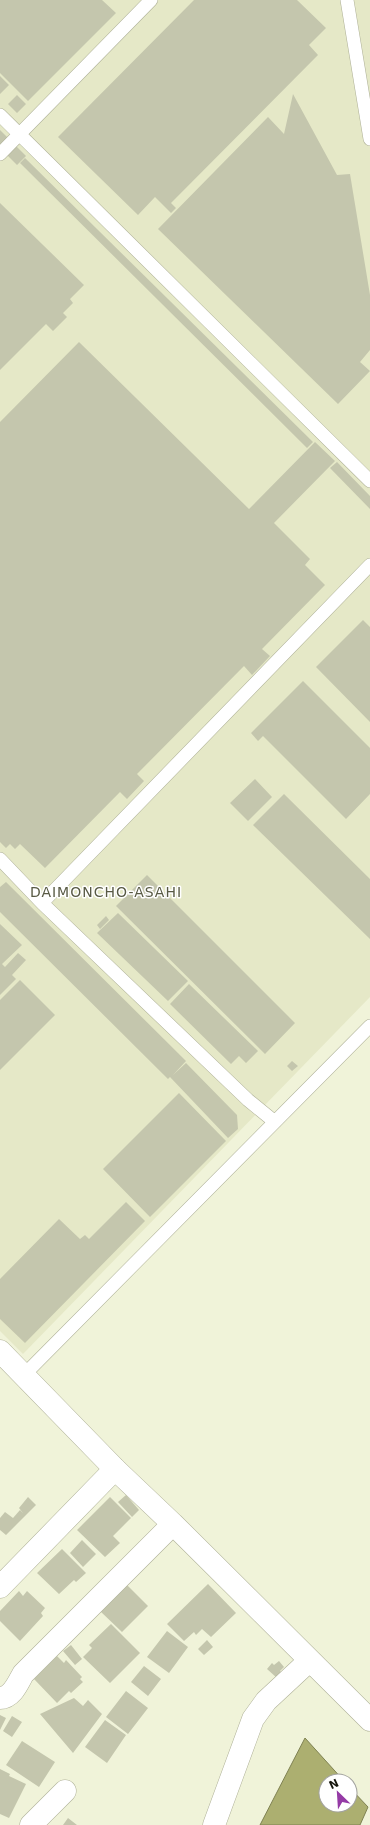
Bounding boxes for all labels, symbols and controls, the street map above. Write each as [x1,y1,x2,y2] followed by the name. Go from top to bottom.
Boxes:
[30,884,182,900] district label: DAIMONCHO-ASAHI
[318,1773,358,1813] north arrow
[327,1777,341,1792] text: N

